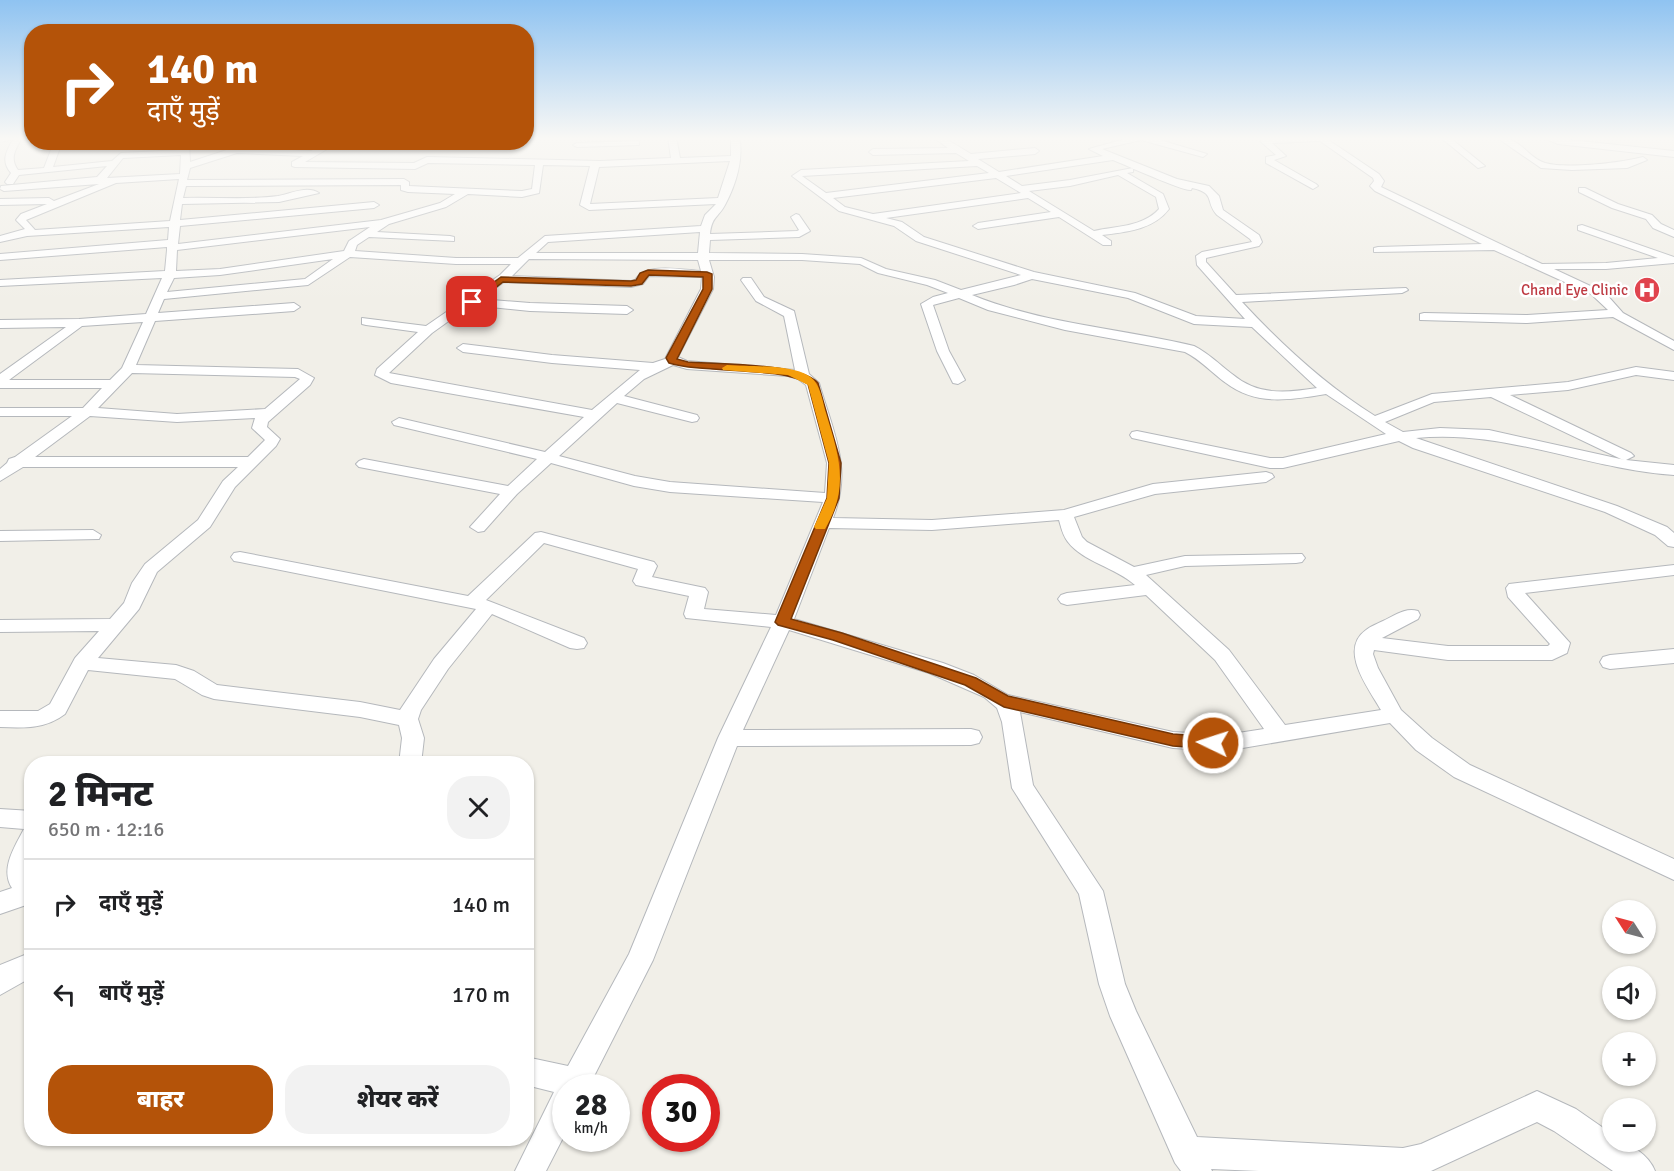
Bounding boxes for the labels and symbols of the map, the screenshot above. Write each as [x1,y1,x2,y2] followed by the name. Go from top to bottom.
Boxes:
[1632,275,1662,305] hospital icon: Chand Eye Clinic
[446,276,497,327] pin
[1521,281,1628,299] place label: Chand Eye Clinic
[1181,711,1245,775] position arrow
[1602,900,1656,954] north arrow
[642,1074,720,1152] speed limit sign: 30

